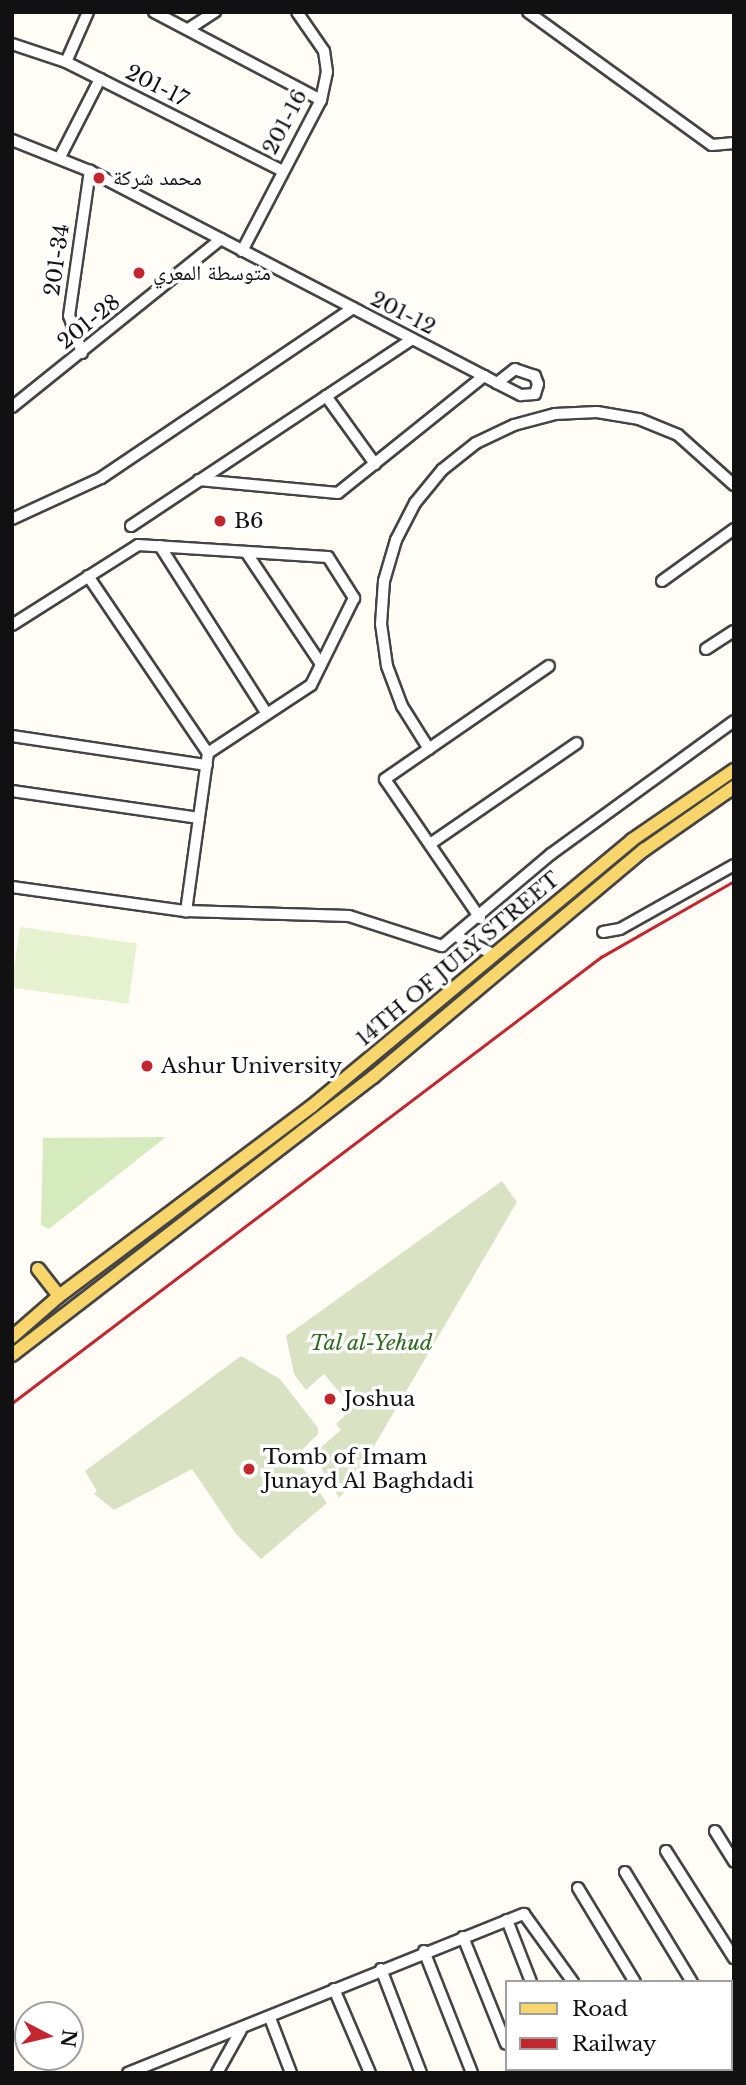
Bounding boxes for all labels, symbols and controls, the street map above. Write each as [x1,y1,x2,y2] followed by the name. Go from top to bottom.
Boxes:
[121,60,193,112] street label: 201-17
[257,85,313,159] street label: 201-16
[113,165,202,191] place label: محمد شركة
[91,170,107,186] marker: محمد شركة
[39,222,75,298] street label: 201-34
[153,260,271,286] place label: متوسطة المعري
[131,265,147,281] marker: متوسطة المعري
[366,286,440,340] street label: 201-12
[53,289,125,355] street label: 201-28
[234,508,264,534] place label: B6
[212,513,228,529] marker: B6
[351,866,565,1052] street label: 14TH OF JULY STREET
[161,1053,343,1079] place label: Ashur University
[139,1058,155,1074] marker: Ashur University
[309,1330,433,1356] park label: Tal al-Yehud
[344,1386,415,1412] place label: Joshua
[322,1391,338,1407] marker: Joshua
[263,1444,475,1494] place label: Tomb of Imam Junayd Al Baghdadi
[241,1461,257,1477] marker: Tomb of Imam Junayd Al Baghdadi
[504,1980,732,2071] legend
[572,1996,628,2022] text: Road
[14,2001,84,2071] north arrow
[56,2028,81,2049] text: N
[572,2031,656,2057] text: Railway

